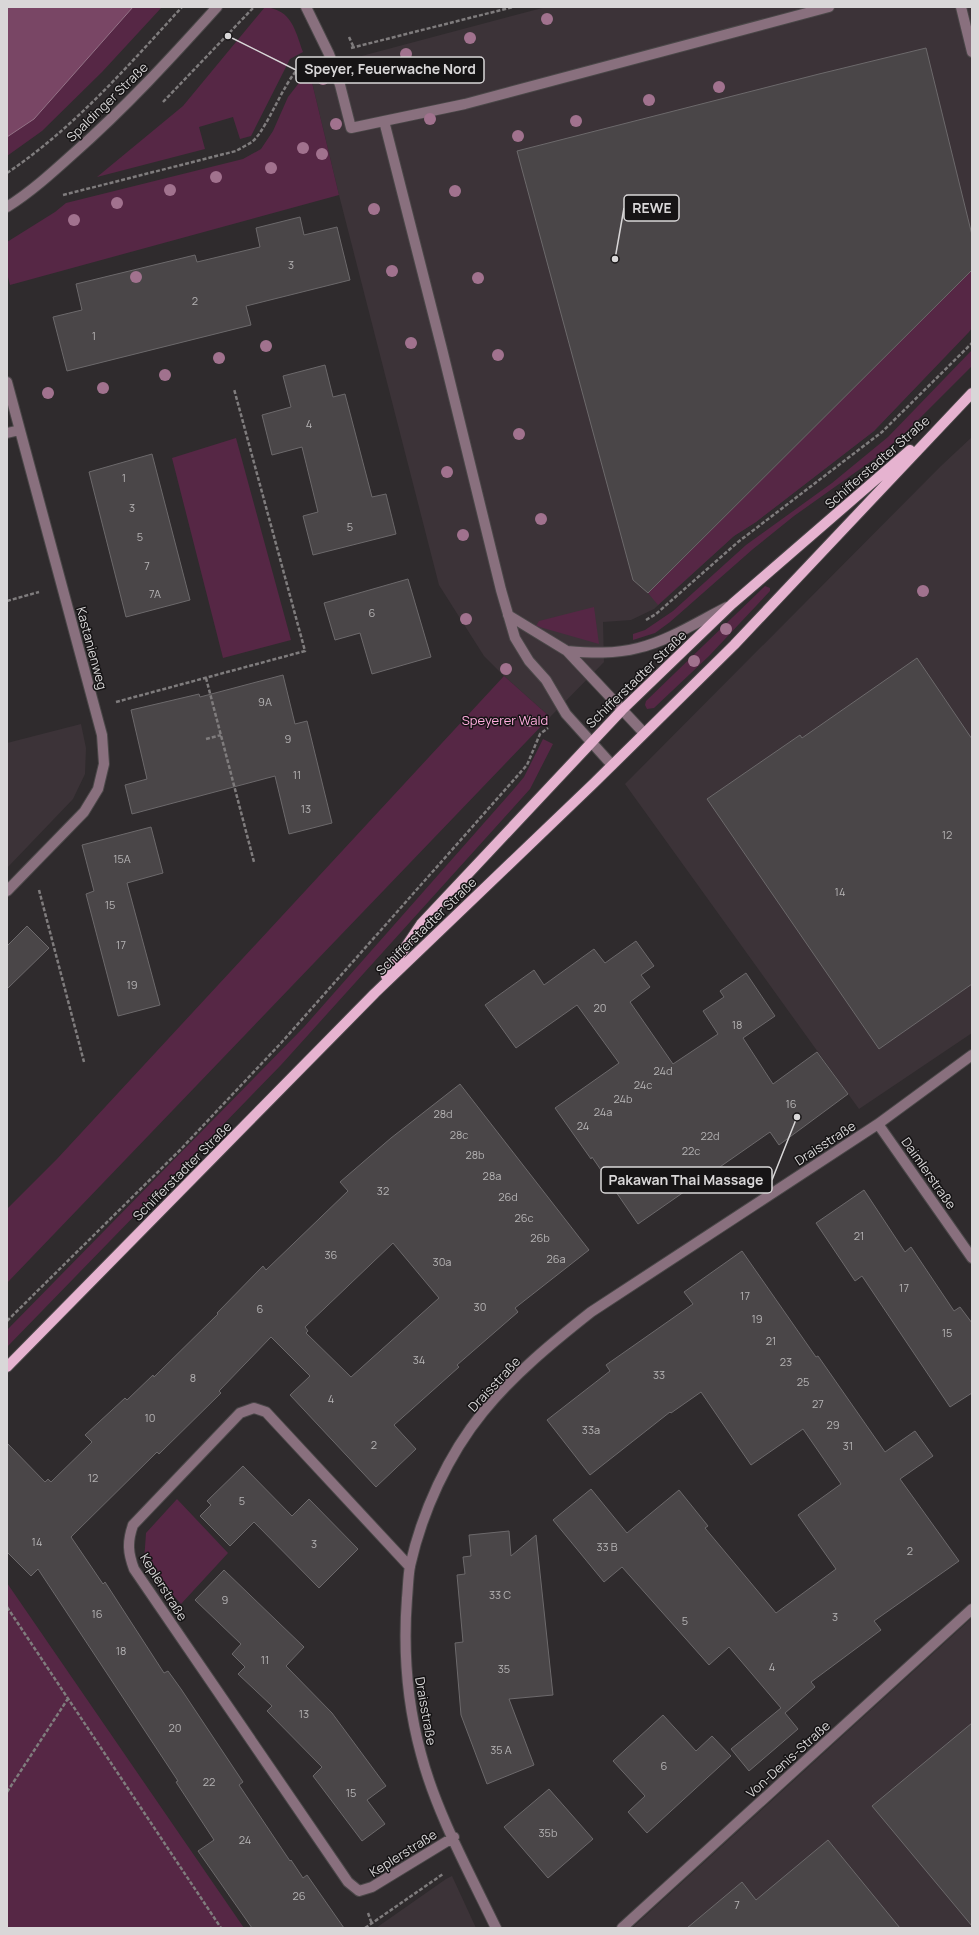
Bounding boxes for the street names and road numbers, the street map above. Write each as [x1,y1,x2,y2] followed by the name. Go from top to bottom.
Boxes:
[62,58,152,146] street label: Spaldinger Straße
[821,411,934,513] street label: Schifferstadter Straße
[72,605,112,691] street label: Kastanienweg
[582,626,691,732] street label: Schifferstadter Straße
[372,873,481,979] street label: Schifferstadter Straße
[791,1116,859,1169] street label: Draisstraße
[128,1117,236,1225] street label: Schifferstadter Straße
[897,1133,961,1213] street label: Daimlerstraße
[464,1352,524,1415] street label: Draisstraße
[136,1550,192,1625] street label: Keplerstraße
[411,1675,441,1747] street label: Draisstraße
[742,1716,834,1802] street label: Von-Denis-Straße
[366,1825,441,1881] street label: Keplerstraße

